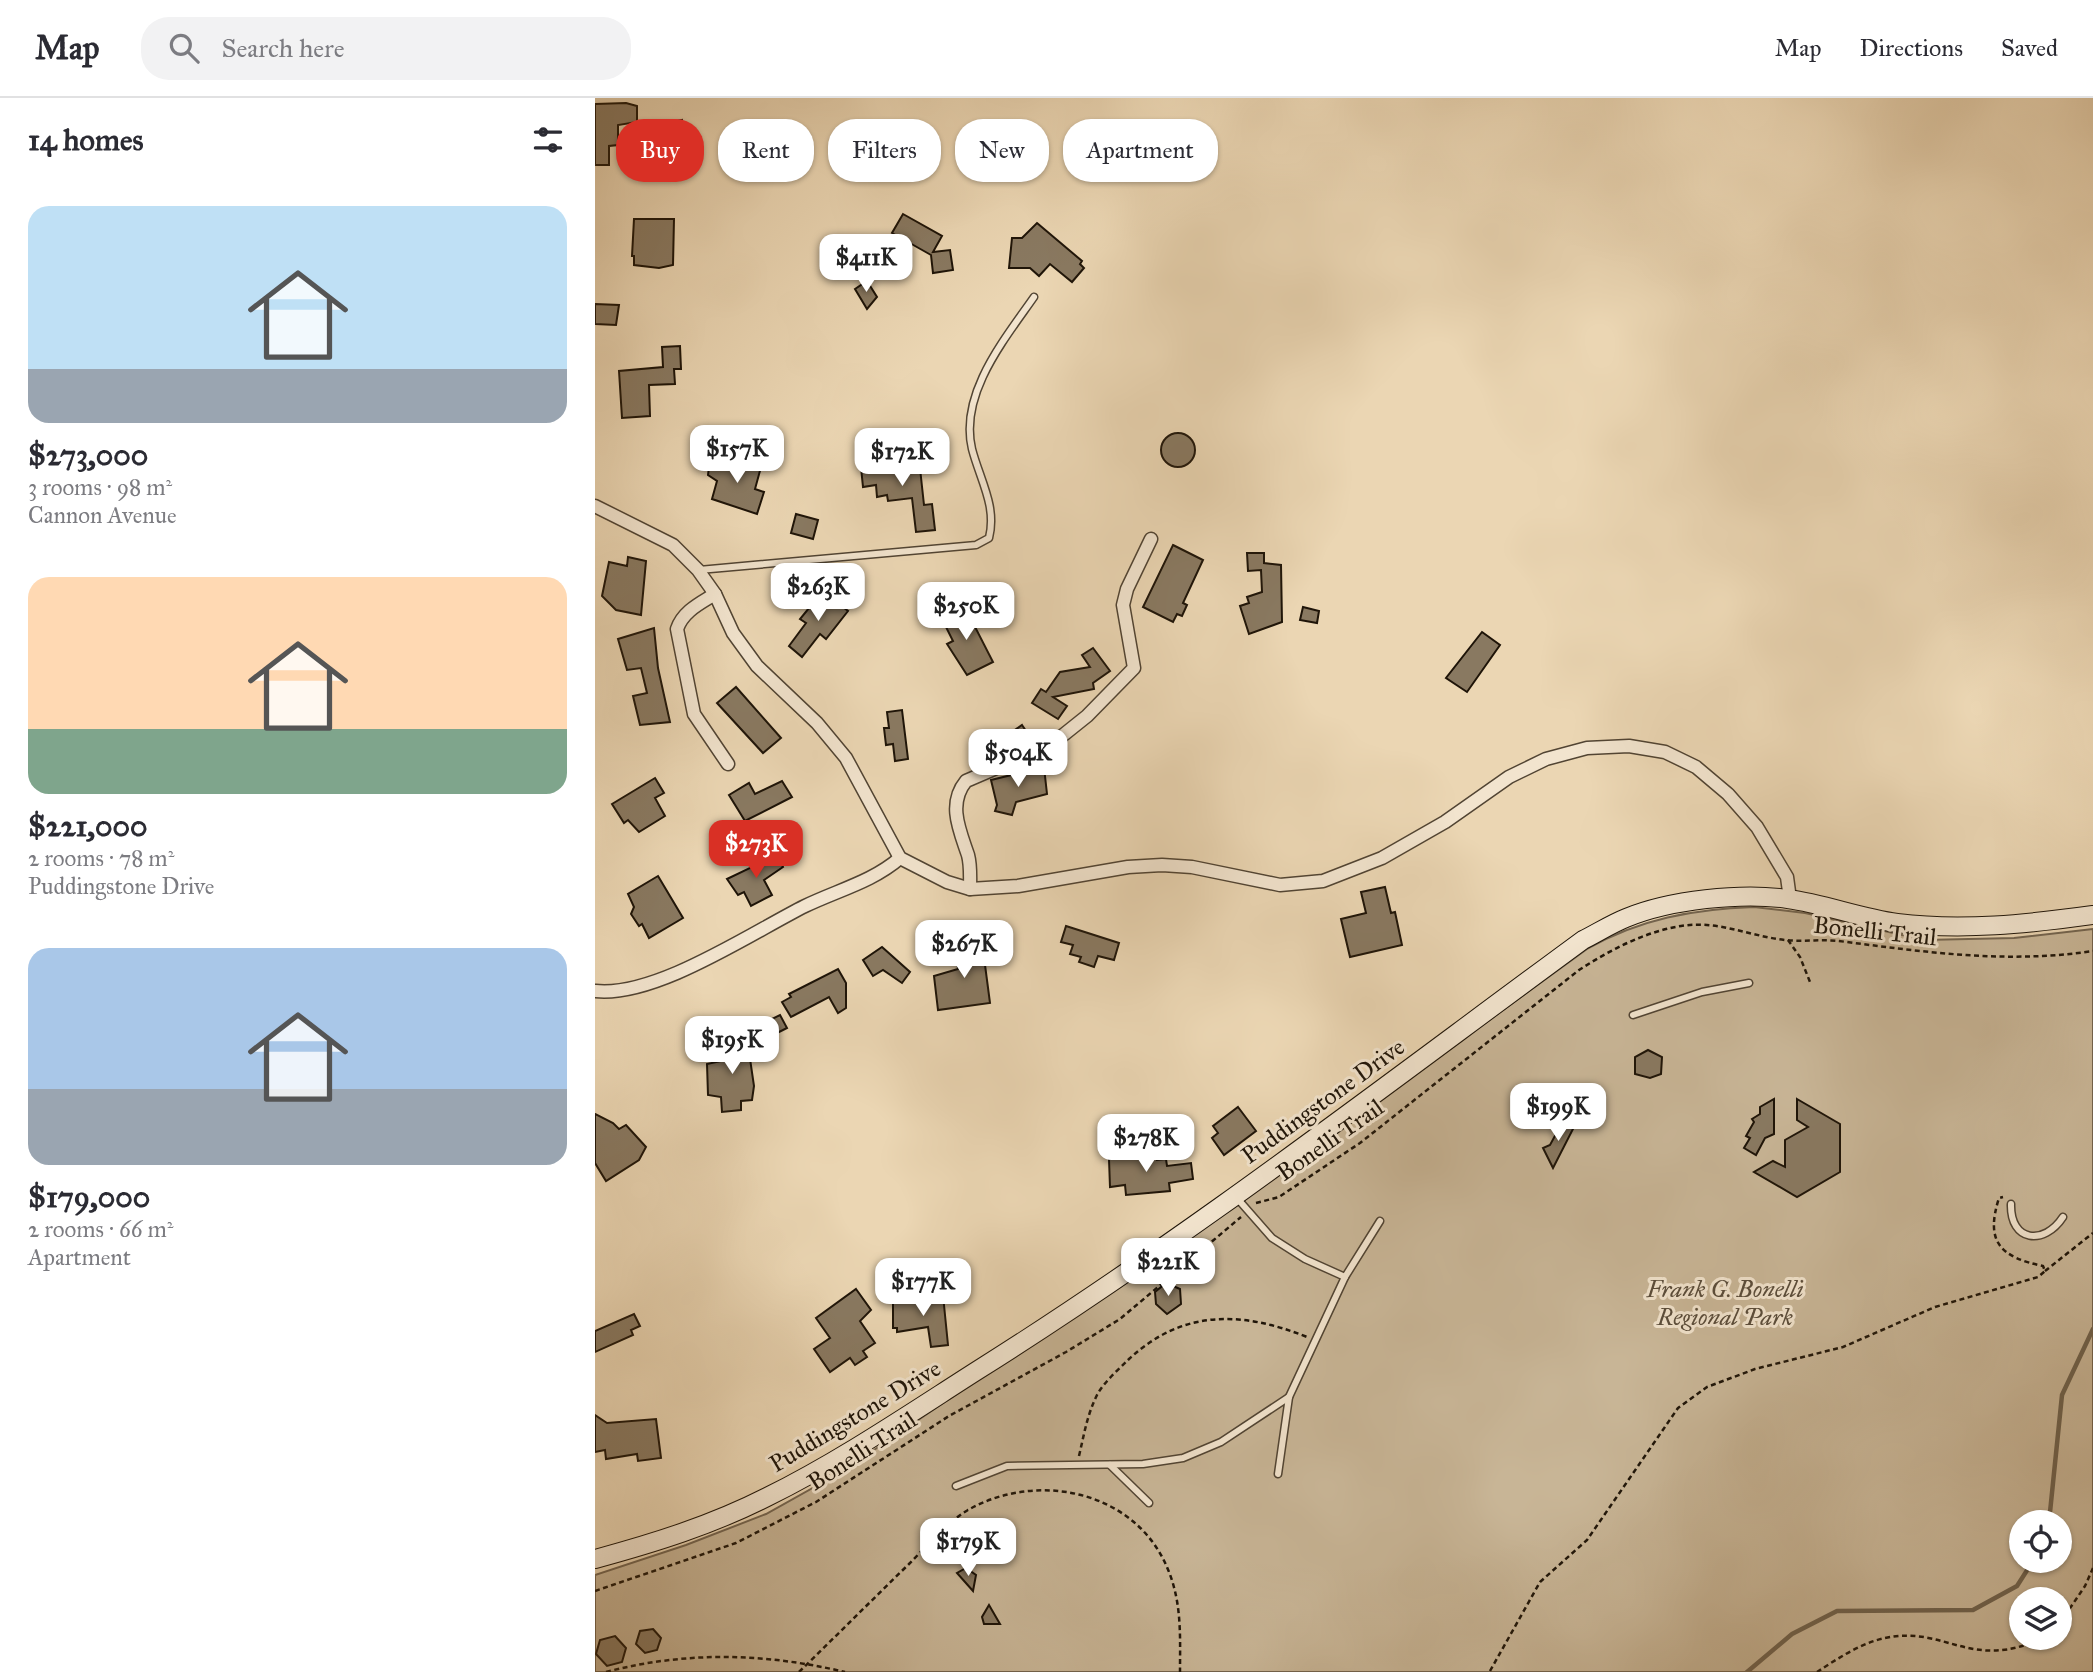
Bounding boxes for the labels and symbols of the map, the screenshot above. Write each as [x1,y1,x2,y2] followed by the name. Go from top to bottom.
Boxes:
[817,234,915,294] pin: $411K
[688,426,786,485] pin: $157K
[853,428,951,488] pin: $172K
[769,564,867,623] pin: $263K
[917,582,1015,642] pin: $250K
[969,730,1067,789] pin: $504K
[707,820,805,880] pin: $273K
[1812,910,1939,952] street label: Bonelli Trail
[915,920,1013,980] pin: $267K
[683,1016,781,1076] pin: $195K
[1235,1032,1411,1170] street label: Puddingstone Drive
[1509,1084,1607,1143] pin: $199K
[1271,1092,1390,1188] street label: Bonelli Trail
[1097,1114,1195,1174] pin: $278K
[1119,1238,1217,1298] pin: $221K
[874,1258,972,1318] pin: $177K
[1646,1274,1803,1332] park label: Frank G. Bonelli Regional Park
[764,1353,946,1479] street label: Puddingstone Drive
[802,1404,923,1497] street label: Bonelli Trail
[919,1518,1017,1578] pin: $179K

